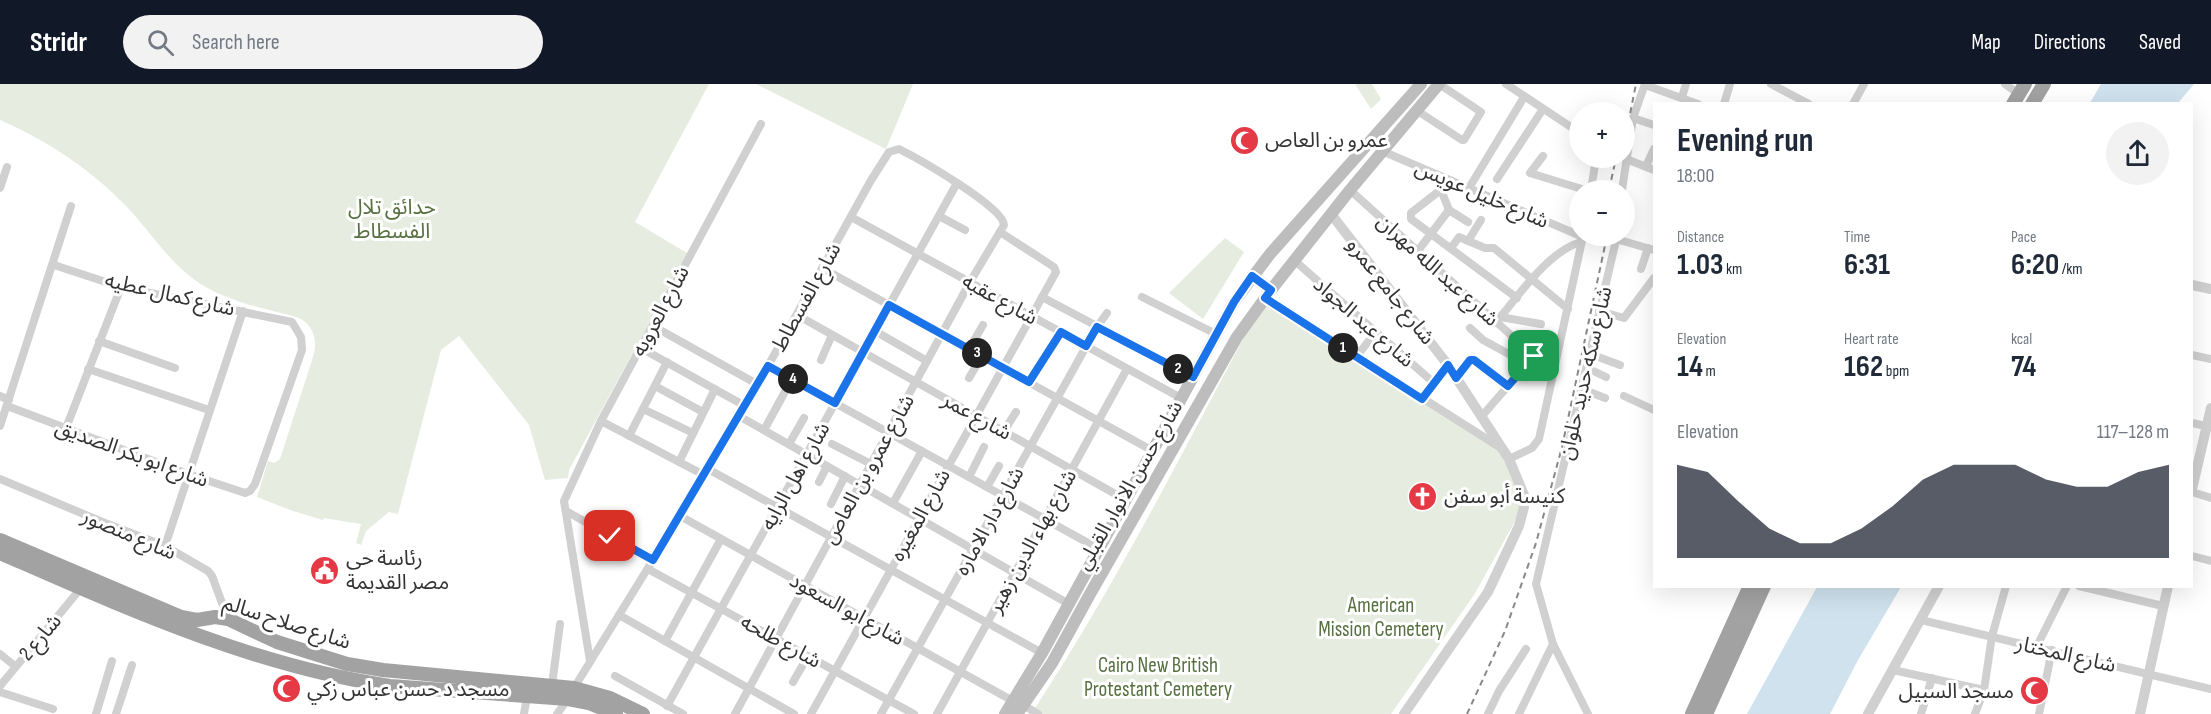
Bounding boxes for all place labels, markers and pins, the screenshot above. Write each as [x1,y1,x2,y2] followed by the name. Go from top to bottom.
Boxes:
[1228,124,1260,156] mosque icon: عمرو بن العاص
[1265,128,1388,153] place label: عمرو بن العاص
[1508,330,1559,381] pin
[1328,333,1358,363] pin: 1
[962,338,992,368] pin: 3
[1163,354,1193,384] pin: 2
[778,364,808,394] pin: 4
[1407,480,1439,512] church icon: كنيسة أبو سفن
[1444,483,1565,509] place label: كنيسة أبو سفن
[584,510,635,561] pin
[346,546,449,595] place label: رئاسة حى مصر القديمة
[309,554,341,586] public building icon: رئاسة حى مصر القديمة
[270,673,302,705] mosque icon: مسجد د حسن عباس زكي
[2019,675,2051,707] mosque icon: مسجد السبيل
[307,677,510,705] place label: مسجد د حسن عباس زكي
[1899,679,2014,704] place label: مسجد السبيل

